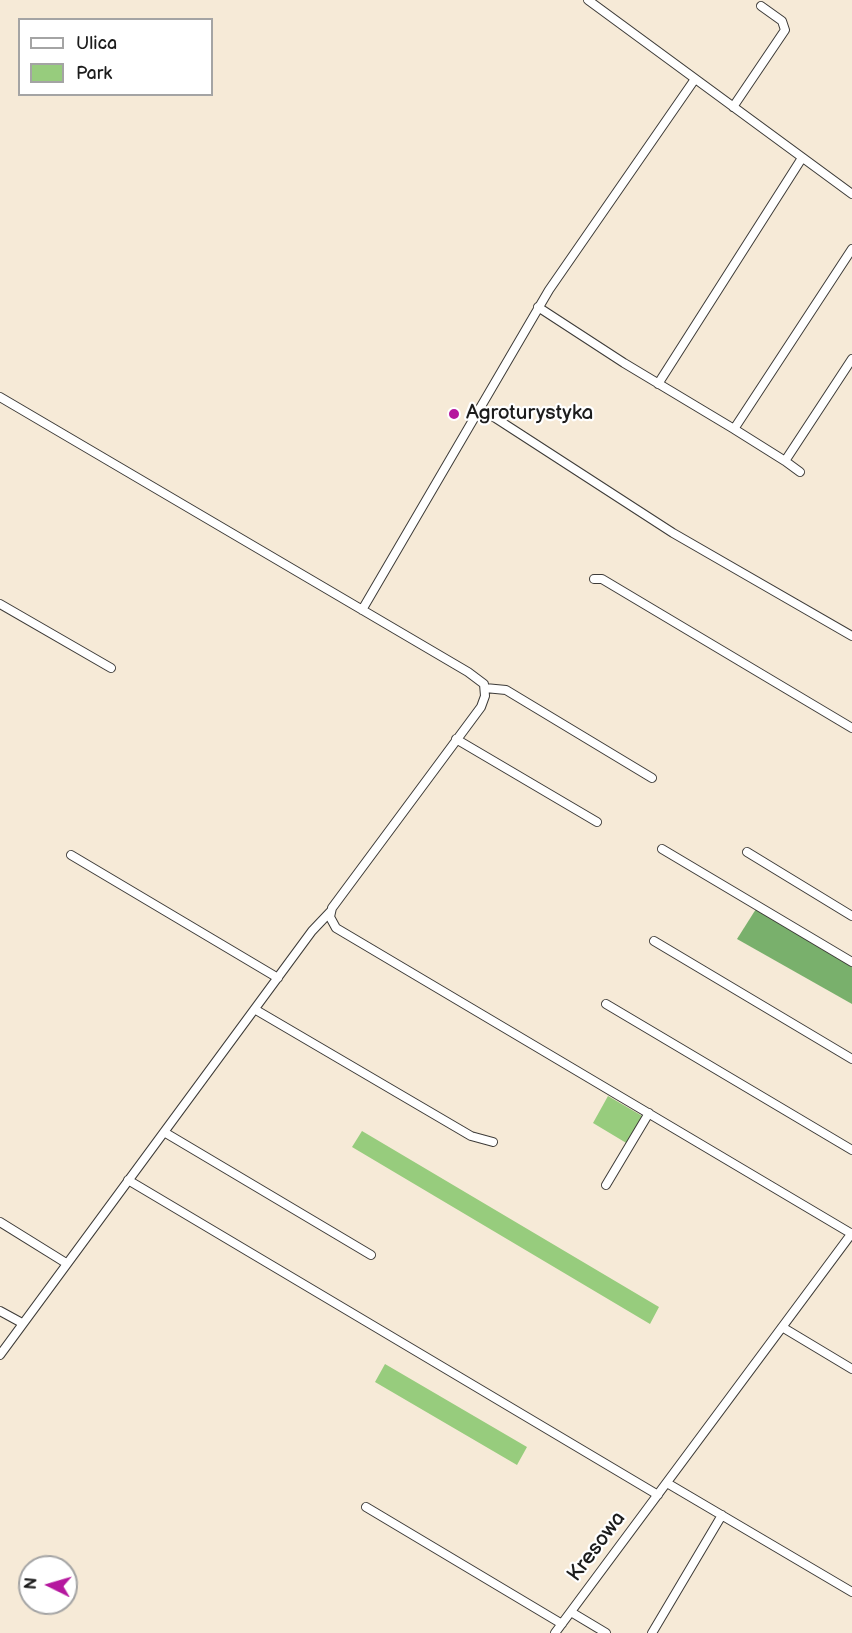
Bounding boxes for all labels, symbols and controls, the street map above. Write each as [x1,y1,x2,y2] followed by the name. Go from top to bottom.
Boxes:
[18,18,213,96] legend
[76,33,117,54] text: Ulica
[76,63,112,84] text: Park
[466,401,593,427] place label: Agroturystyka
[447,407,461,421] marker: Agroturystyka
[563,1507,631,1587] street label: Kresowa
[18,1555,78,1615] north arrow
[22,1577,42,1590] text: N

